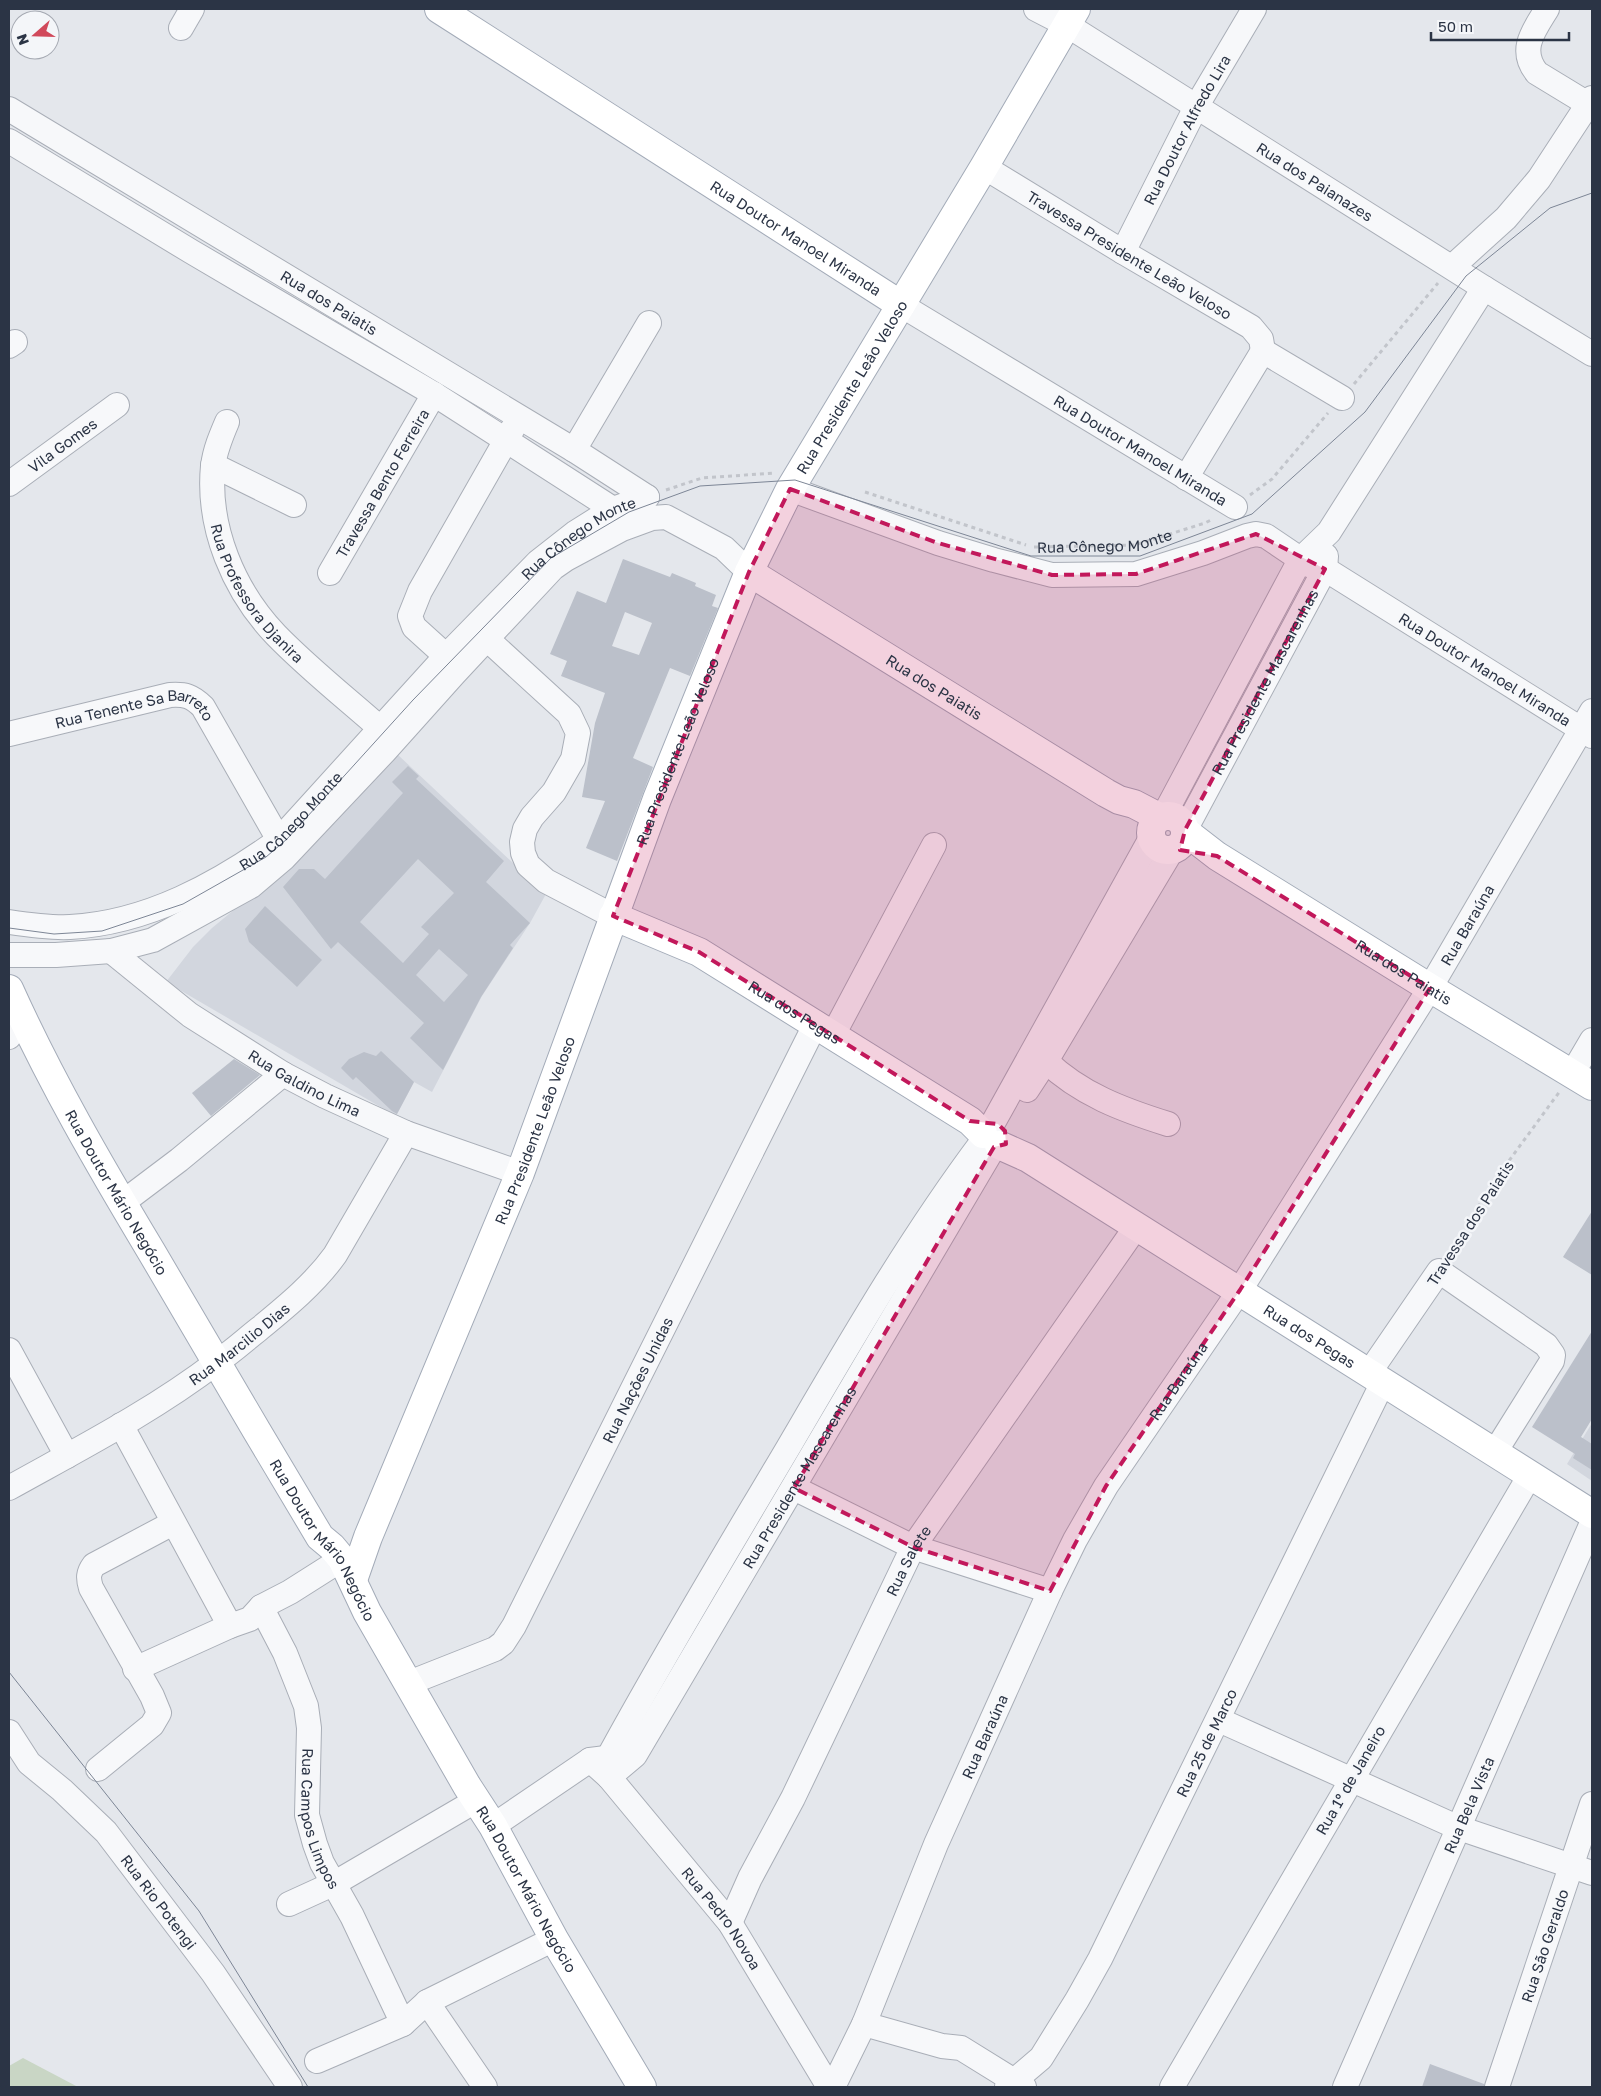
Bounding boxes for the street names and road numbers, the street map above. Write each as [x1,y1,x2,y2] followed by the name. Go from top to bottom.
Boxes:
[1139,51,1234,208] street label: Rua Doutor Alfredo Lira
[1253,138,1376,225] street label: Rua dos Paianazes
[707,176,885,299] street label: Rua Doutor Manoel Miranda
[1024,187,1235,323] street label: Travessa Presidente Leão Veloso
[278,266,381,338] street label: Rua dos Paiatis
[792,297,911,477] street label: Rua Presidente Leão Veloso
[1051,391,1231,509] street label: Rua Doutor Manoel Miranda
[332,405,433,561] street label: Travessa Bento Ferreira
[24,414,100,476] street label: Vila Gomes
[517,493,638,583] street label: Rua Cônego Monte
[208,522,308,666] street label: Rua Professora Djanira
[1037,525,1174,556] street label: Rua Cônego Monte
[1207,586,1322,778] street label: Rua Presidente Mascarenhas
[1396,609,1574,730] street label: Rua Doutor Manoel Miranda
[883,650,986,723] street label: Rua dos Paiatis
[632,655,722,847] street label: Rua Presidente Leão Veloso
[46,715,216,735] street label: Rua Tenente Sa Barreto
[235,768,346,874] street label: Rua Cônego Monte
[1436,881,1498,969] street label: Rua Baraúna
[1352,935,1455,1008] street label: Rua dos Paiatis
[745,976,844,1047] street label: Rua dos Pegas
[491,1034,578,1227] street label: Rua Presidente Leão Veloso
[245,1045,363,1120] street label: Rua Galdino Lima
[62,1106,172,1278] street label: Rua Doutor Mário Negócio
[1423,1157,1517,1289] street label: Travessa dos Paiatis
[185,1299,293,1389] street label: Rua Marcilio Dias
[1260,1300,1359,1372] street label: Rua dos Pegas
[598,1314,676,1446] street label: Rua Nações Unidas
[1145,1338,1211,1423] street label: Rua Baraúna
[738,1383,860,1572] street label: Rua Presidente Mascarenhas
[266,1456,379,1624] street label: Rua Doutor Mário Negócio
[882,1522,935,1599] street label: Rua Salete
[1172,1685,1240,1800] street label: Rua 25 de Marco
[958,1691,1011,1782] street label: Rua Baraúna
[1311,1722,1389,1838] street label: Rua 1º de Janeiro
[297,1748,344,1892] street label: Rua Campos Limpos
[1440,1754,1498,1856] street label: Rua Bela Vista
[473,1802,581,1975] street label: Rua Doutor Mário Negócio
[117,1851,201,1953] street label: Rua Rio Potengi
[678,1863,765,1973] street label: Rua Pedro Novoa
[1517,1887,1572,2005] street label: Rua São Geraldo

